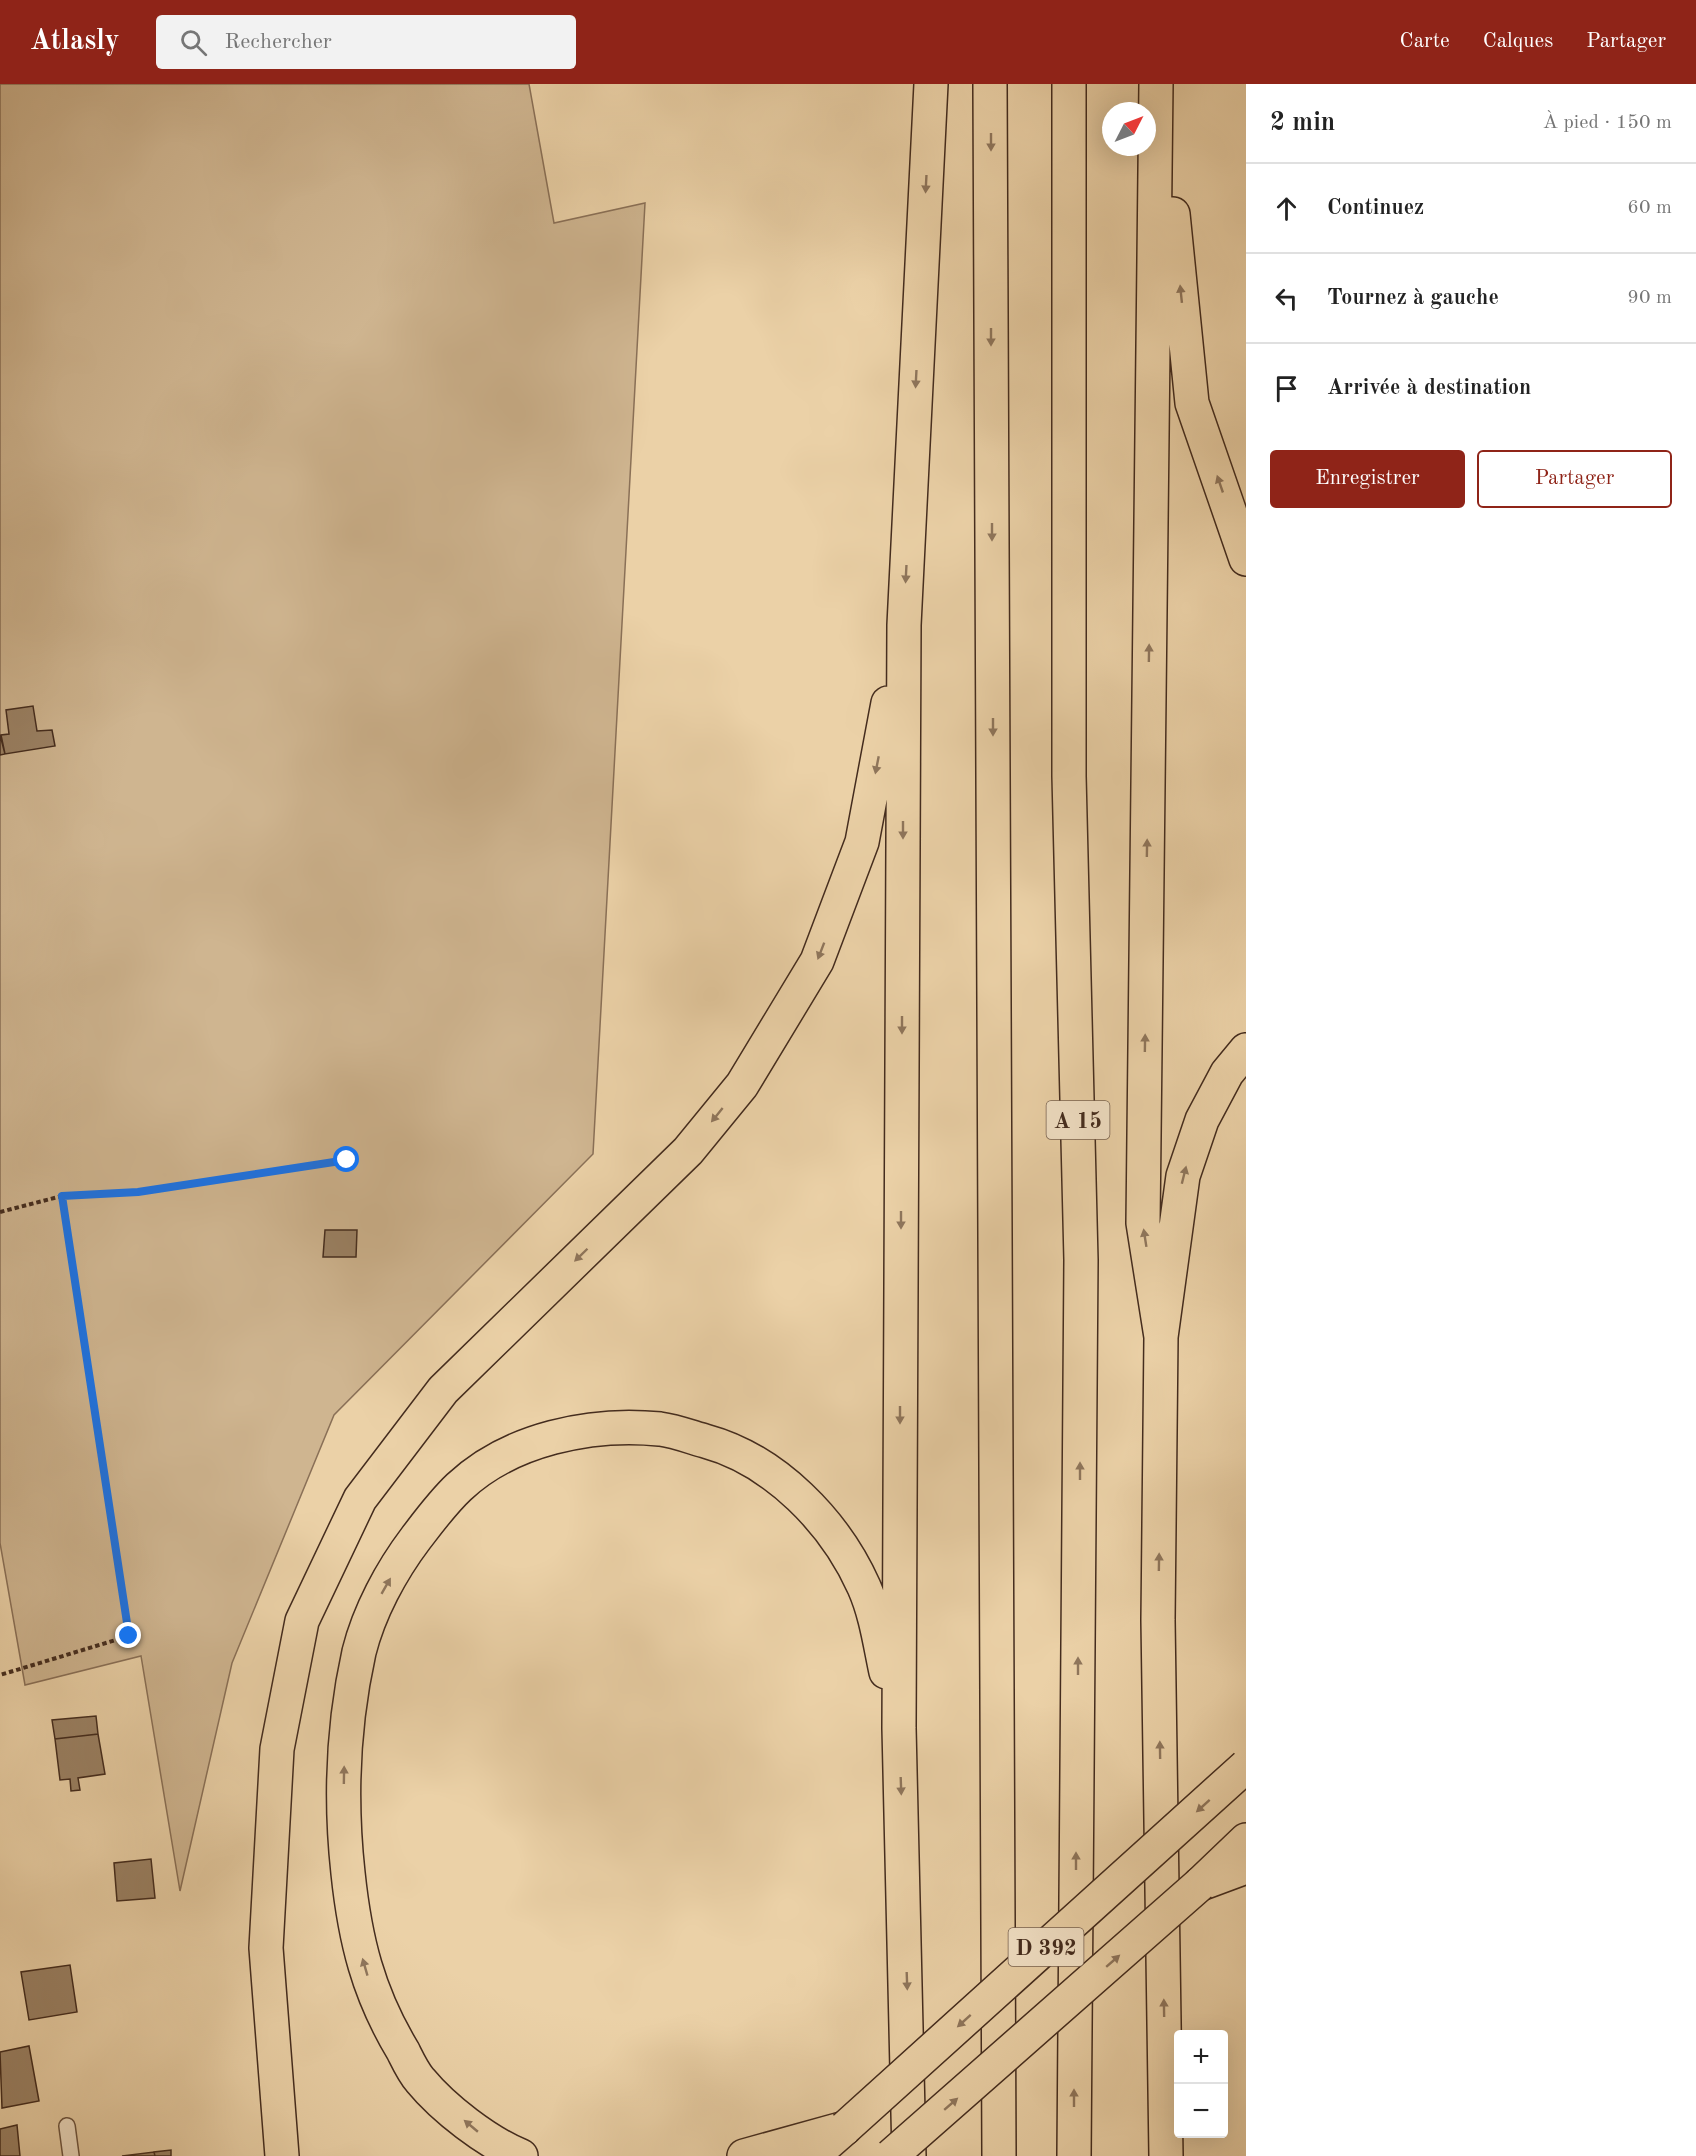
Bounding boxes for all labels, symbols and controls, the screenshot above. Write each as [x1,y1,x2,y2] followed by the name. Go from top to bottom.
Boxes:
[156,15,576,69] search box
[177,26,210,59] icon: search
[30,28,120,56] text: Atlasly
[225,31,332,53] text: Rechercher
[1400,31,1450,52] text: Carte
[1483,31,1553,52] text: Calques
[1586,31,1666,52] text: Partager
[1102,102,1156,156] north arrow
[1270,110,1335,136] text: 2 min
[1543,113,1672,133] text: À pied · 150 m
[986,133,995,152] one-way arrow
[922,175,931,194] one-way arrow
[1270,192,1303,225] icon: ahead
[1327,197,1424,219] text: Continuez
[1627,198,1672,218] text: 60 m
[1270,282,1303,315] icon: left
[1176,285,1186,304] one-way arrow
[1327,287,1499,309] text: Tournez à gauche
[1627,288,1672,308] text: 90 m
[986,328,996,347] one-way arrow
[912,370,921,389] one-way arrow
[1270,372,1303,405] icon: arrive
[1327,377,1531,399] text: Arrivée à destination
[1270,450,1465,508] button: Enregistrer
[1477,450,1672,508] button: Partager
[1214,475,1224,493] one-way arrow
[987,523,997,542] one-way arrow
[902,564,911,583] one-way arrow
[1144,644,1154,663] one-way arrow
[988,718,998,737] one-way arrow
[872,756,881,775] one-way arrow
[898,821,908,840] one-way arrow
[1142,839,1152,858] one-way arrow
[816,942,825,960] one-way arrow
[897,1016,907,1035] one-way arrow
[1140,1034,1150,1053] one-way arrow
[1046,1101,1110,1139] road number: A 15
[711,1108,723,1123] one-way arrow
[333,1146,359,1172] route start
[1179,1166,1189,1185] one-way arrow
[896,1211,906,1230] one-way arrow
[1140,1228,1149,1247] one-way arrow
[574,1248,589,1262] one-way arrow
[895,1406,905,1425] one-way arrow
[1075,1461,1084,1480] one-way arrow
[1154,1552,1164,1571] one-way arrow
[380,1578,391,1594] one-way arrow
[115,1622,141,1648] route end
[1073,1656,1083,1675] one-way arrow
[1155,1741,1165,1760] one-way arrow
[339,1765,349,1784] one-way arrow
[896,1777,906,1796] one-way arrow
[1195,1799,1210,1813] one-way arrow
[1071,1851,1081,1870] one-way arrow
[1008,1928,1084,1966] road number: D 392
[1105,1955,1120,1968] one-way arrow
[360,1958,369,1976] one-way arrow
[902,1972,912,1991] one-way arrow
[1159,1999,1168,2018] one-way arrow
[957,2014,972,2027] one-way arrow
[1174,2030,1228,2138] map controls
[1174,2030,1228,2084] button: +
[1174,2084,1228,2138] button: −
[1069,2088,1079,2107] one-way arrow
[943,2097,959,2110] one-way arrow
[463,2120,479,2133] one-way arrow

